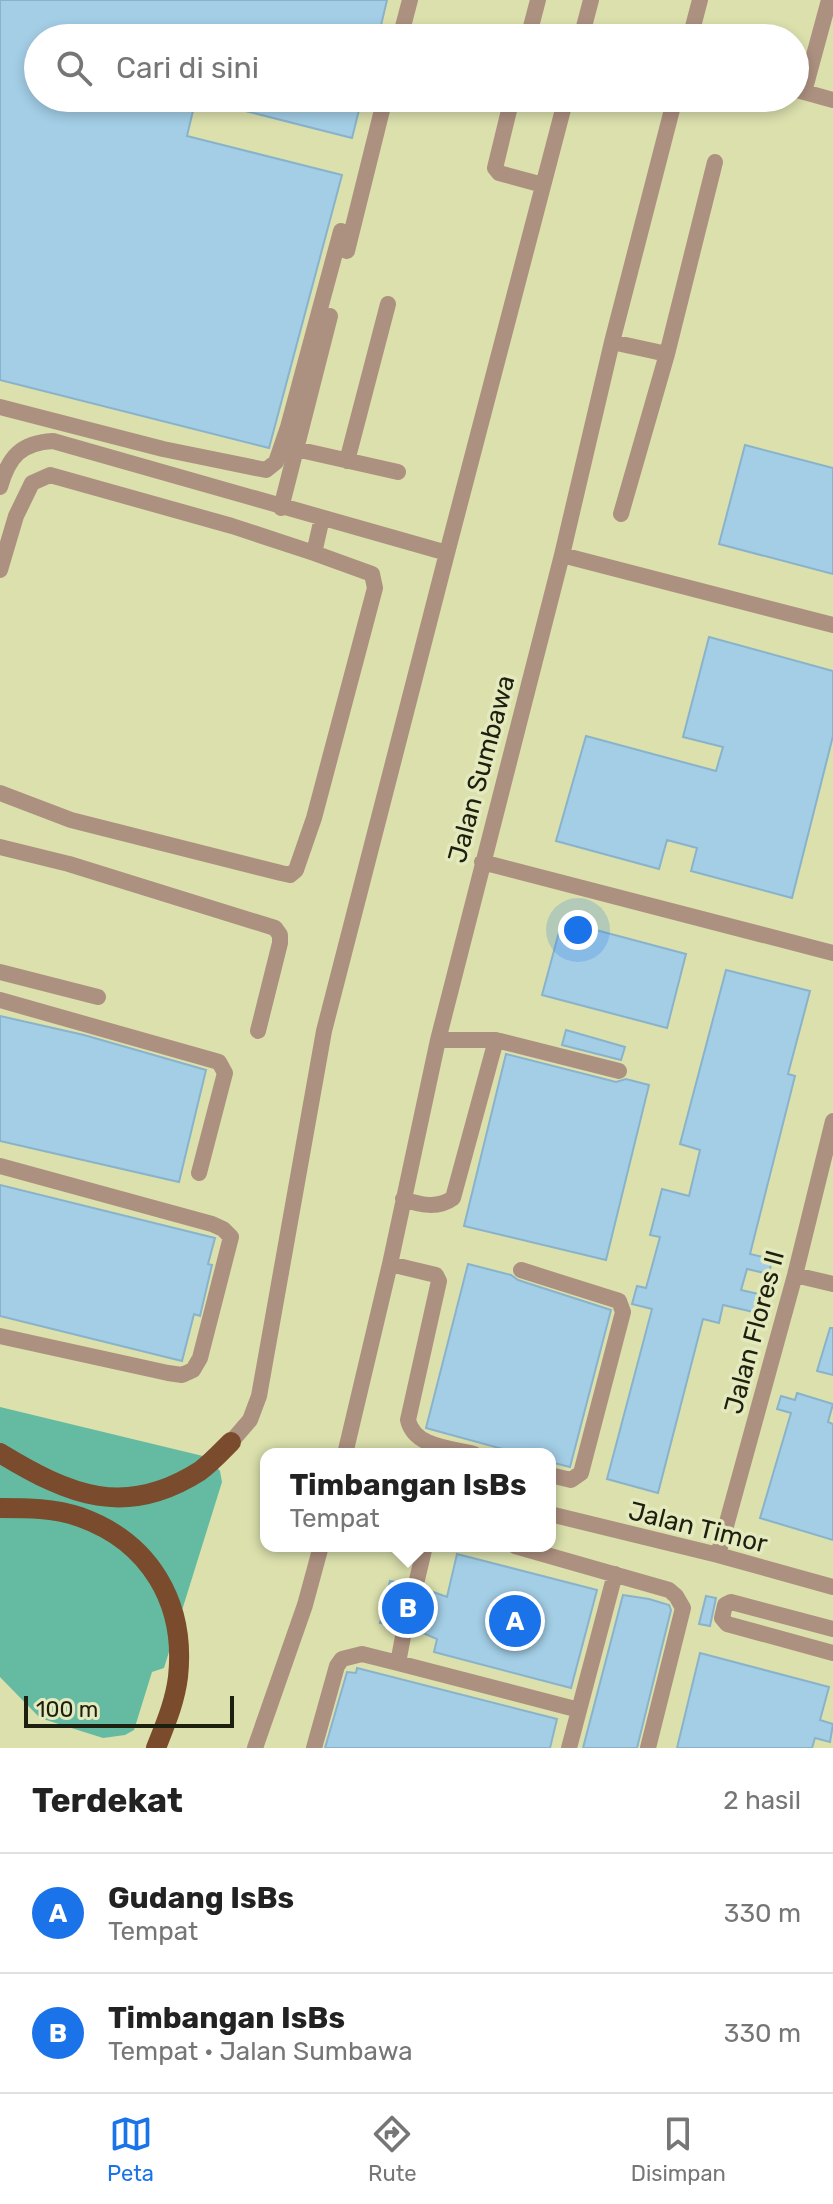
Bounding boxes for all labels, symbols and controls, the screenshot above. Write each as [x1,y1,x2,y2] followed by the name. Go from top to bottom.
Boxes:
[24,24,809,112] search box
[52,46,96,90] icon: search
[116,50,259,86] text: Cari di sini
[442,672,521,866] street label: Jalan Sumbawa
[558,910,598,950] your location
[718,1247,791,1417] street label: Jalan Flores II
[260,1448,556,1552] popup
[289,1467,527,1503] text: Timbangan IsBs
[625,1495,771,1560] street label: Jalan Timor
[289,1503,380,1534] text: Tempat
[382,1578,434,1638] pin: B
[489,1591,541,1651] pin: A
[24,1692,234,1728] scale bar
[36,1696,98,1723] text: 100 m
[32,1780,183,1821] text: Terdekat
[723,1785,801,1816] text: 2 hasil
[108,1880,294,1916] text: Gudang IsBs
[49,1898,67,1929] text: A
[724,1898,801,1929] text: 330 m
[108,1916,198,1947] text: Tempat
[108,2000,345,2036] text: Timbangan IsBs
[49,2018,67,2049] text: B
[724,2018,801,2049] text: 330 m
[108,2036,413,2067] text: Tempat · Jalan Sumbawa
[107,2112,154,2187] tab: Peta
[368,2112,417,2187] tab: Rute
[631,2112,726,2187] tab: Disimpan

